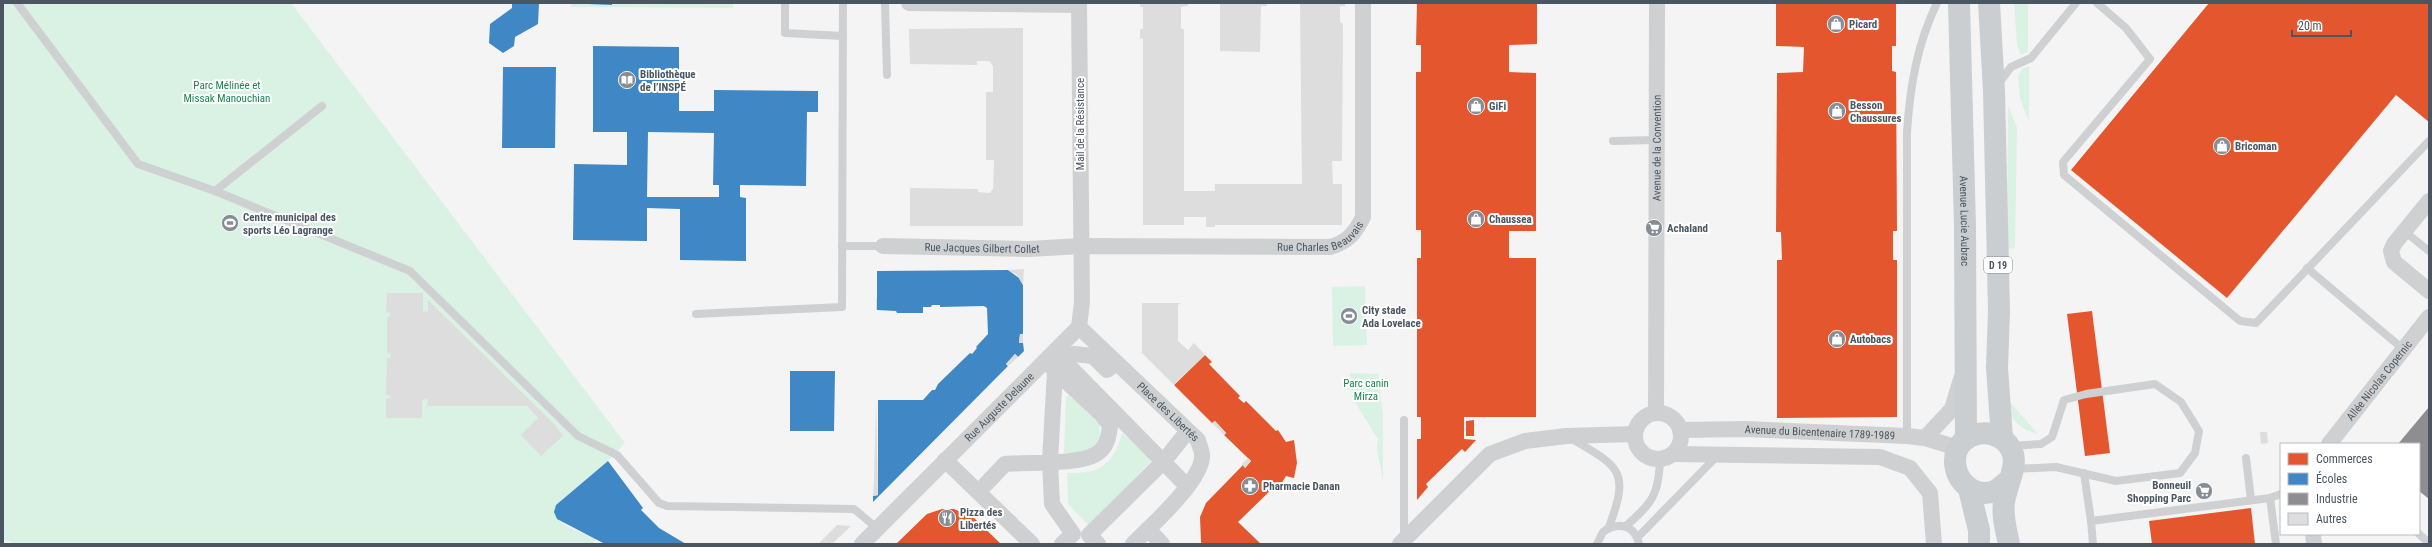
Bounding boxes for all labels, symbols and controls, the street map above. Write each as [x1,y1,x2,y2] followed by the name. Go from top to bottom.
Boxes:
[2292,12,2351,38] scale bar
[1826,14,1846,34] shop icon: Picard
[1849,18,1877,31] place label: Picard
[2298,19,2322,33] text: 20 m
[640,68,696,94] place label: Bibliothèque de l’INSPÉ
[617,70,637,90] library icon: Bibliothèque de l’INSPÉ
[1074,78,1087,170] street label: Mail de la Résistance
[184,79,270,105] park label: Parc Mélinée et Missak Manouchian
[1650,95,1663,201] street label: Avenue de la Convention
[1466,96,1486,116] shop icon: GiFi
[1850,99,1901,125] place label: Besson Chaussures
[1489,100,1506,113] place label: GiFi
[1827,101,1847,121] shop icon: Besson Chaussures
[2212,136,2232,156] shop icon: Bricoman
[2235,140,2277,153] place label: Bricoman
[1957,176,1972,266] street label: Avenue Lucie Aubrac
[1466,209,1486,229] shop icon: Chaussea
[243,211,336,237] place label: Centre municipal des sports Léo Lagrange
[220,213,240,233] sports icon: Centre municipal des sports Léo Lagrange
[1489,213,1532,226] place label: Chaussea
[1644,218,1664,238] supermarket icon: Achaland
[1277,219,1366,254] street label: Rue Charles Beauvais
[1667,222,1708,235] place label: Achaland
[924,240,1040,256] street label: Rue Jacques Gilbert Collet
[1984,257,2012,273] road number: D 19
[1362,304,1421,330] place label: City stade Ada Lovelace
[1339,306,1359,326] sports icon: City stade Ada Lovelace
[1827,329,1847,349] shop icon: Autobacs
[1850,333,1891,346] place label: Autobacs
[2344,338,2415,423] street label: Allée Nicolas Copernic
[962,370,1036,444] street label: Rue Auguste Delaune
[1343,377,1389,403] park label: Parc canin Mirza
[1135,379,1202,444] street label: Place des Libertés
[1745,422,1895,442] street label: Avenue du Bicentenaire 1789-1989
[2280,443,2420,535] legend
[2316,452,2373,466] text: Commerces
[2316,471,2347,486] text: Écoles
[1240,476,1260,496] pharmacy icon: Pharmacie Danan
[2127,479,2191,505] place label: Bonneuil Shopping Parc
[1263,480,1340,493] place label: Pharmacie Danan
[2194,481,2214,501] supermarket icon: Bonneuil Shopping Parc
[2316,492,2358,506] text: Industrie
[960,506,1002,532] place label: Pizza des Libertés
[937,508,957,528] restaurant icon: Pizza des Libertés
[2316,512,2347,526] text: Autres

